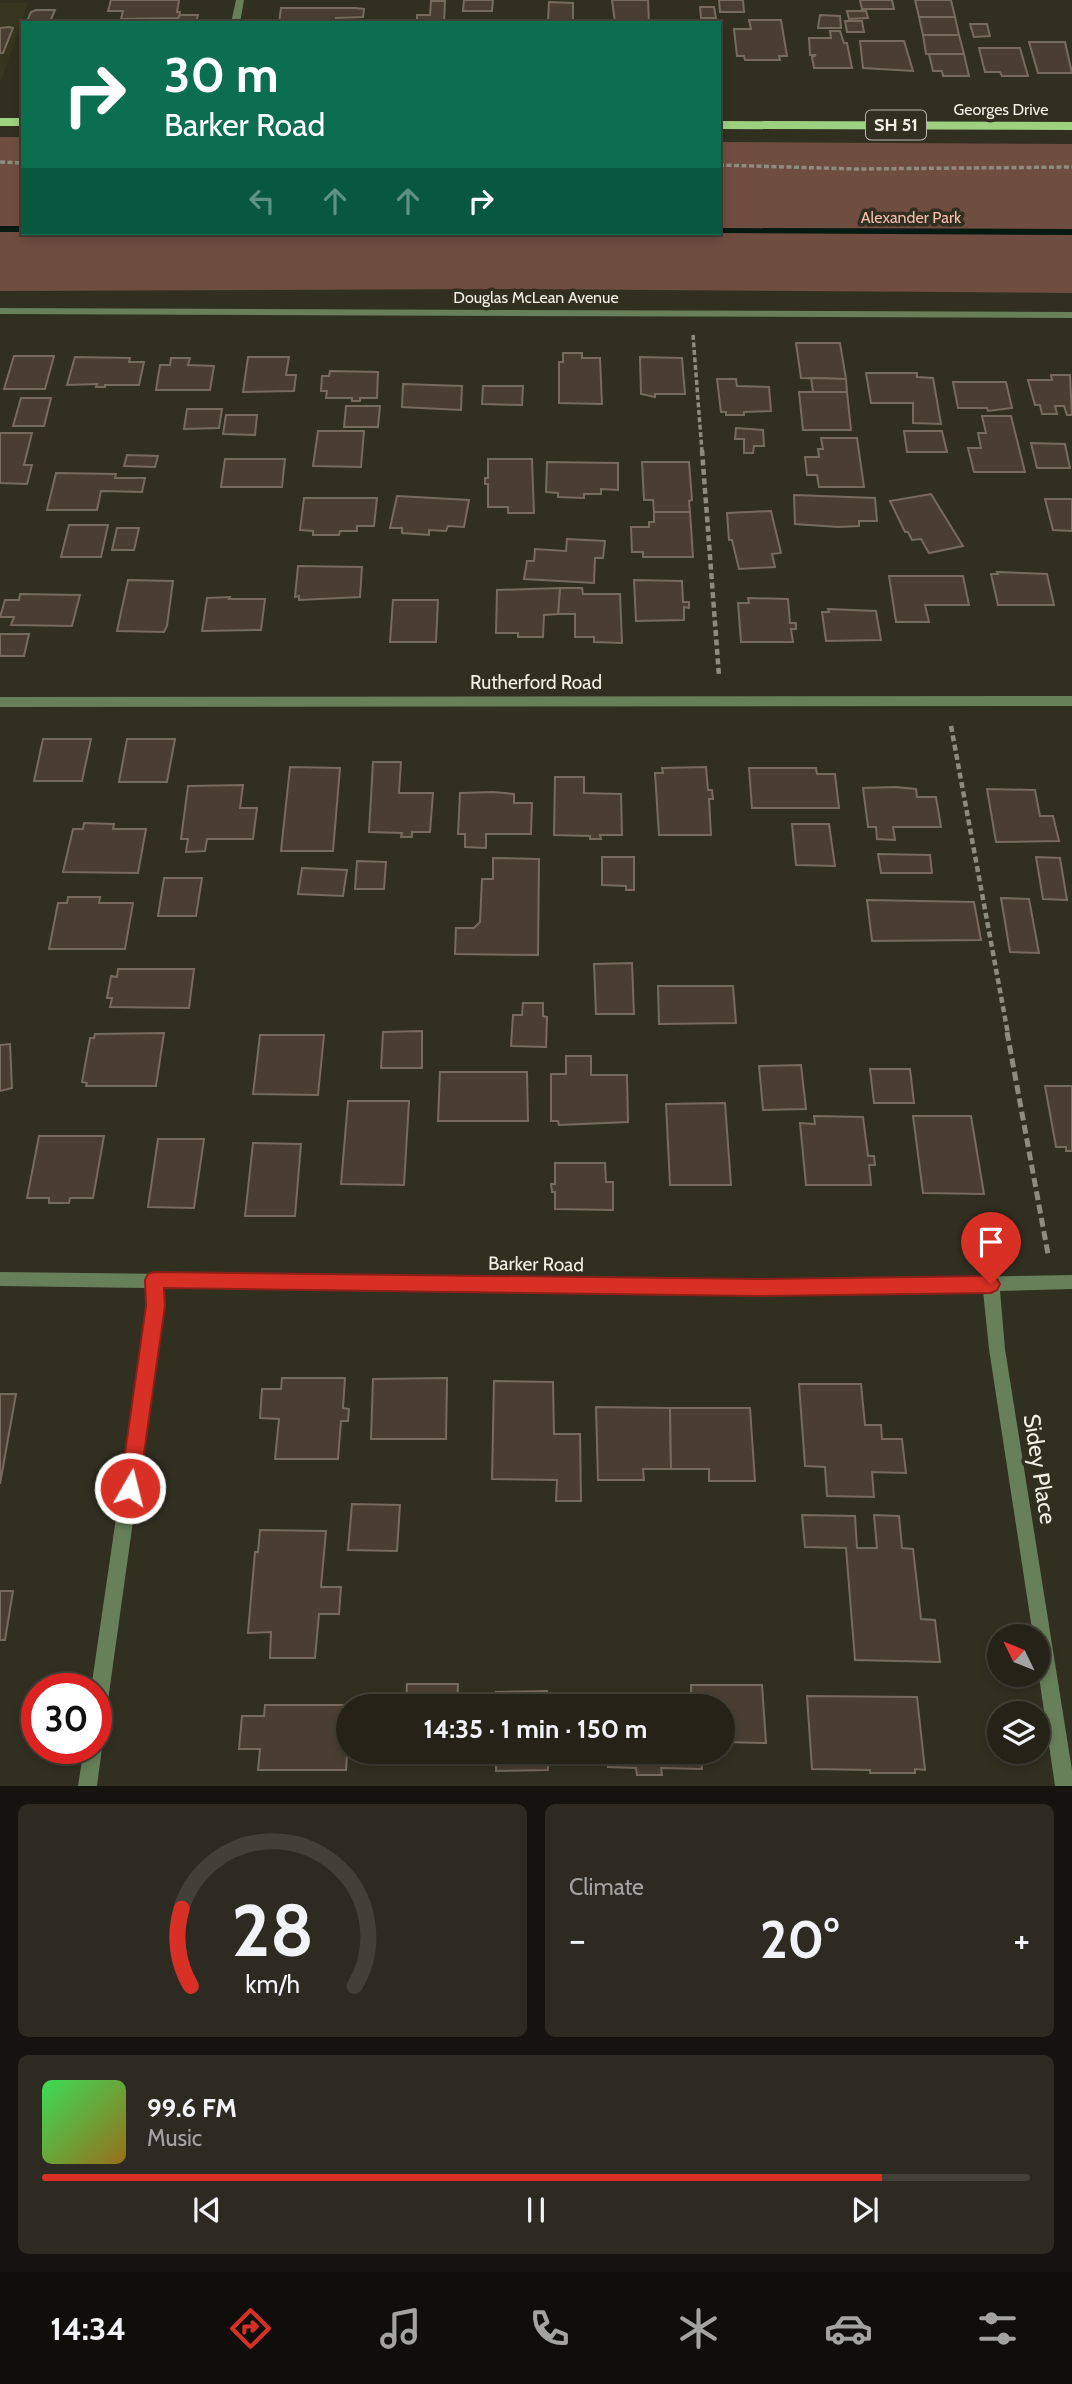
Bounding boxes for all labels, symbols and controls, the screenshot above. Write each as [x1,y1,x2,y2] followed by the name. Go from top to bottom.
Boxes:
[164,45,279,104] text: 30 m
[49,49,140,140] icon: right
[954,100,1048,119] street label: Georges Drive
[164,105,325,144] text: Barker Road
[866,110,926,140] road number: SH 51
[243,182,281,220] icon: left
[316,182,354,220] icon: ahead
[389,182,427,220] icon: ahead
[462,182,500,220] icon: right
[861,208,962,227] park label: Alexander Park
[453,288,619,307] street label: Douglas McLean Avenue
[470,671,602,694] street label: Rutherford Road
[961,1212,1021,1284] pin
[972,1223,1010,1261] icon: arrive
[488,1252,584,1276] street label: Barker Road
[1017,1412,1063,1526] street label: Sidey Place
[93,1451,167,1525] position arrow
[987,1624,1050,1687] north arrow
[987,1624,1050,1764] map controls
[21,1673,112,1764] speed limit sign: 30
[987,1701,1050,1764] button: layers
[424,1713,647,1745] text: 14:35 · 1 min · 150 m
[569,1873,644,1901] text: Climate
[231,1887,314,1975] text: 28
[760,1908,839,1971] text: 20°
[569,1916,586,1963] text: −
[1013,1916,1030,1963] text: +
[245,1969,300,1999] text: km/h
[147,2092,237,2124] text: 99.6 FM
[147,2124,202,2152] text: Music
[188,2191,226,2229] icon: previous
[517,2191,555,2229] icon: pause
[846,2191,884,2229] icon: next
[226,2304,275,2353] icon: directions
[376,2304,425,2353] icon: music
[525,2304,574,2353] icon: phone
[674,2304,723,2353] icon: climate
[824,2304,873,2353] icon: car
[973,2304,1022,2353] icon: filters
[50,2309,126,2348] text: 14:34

